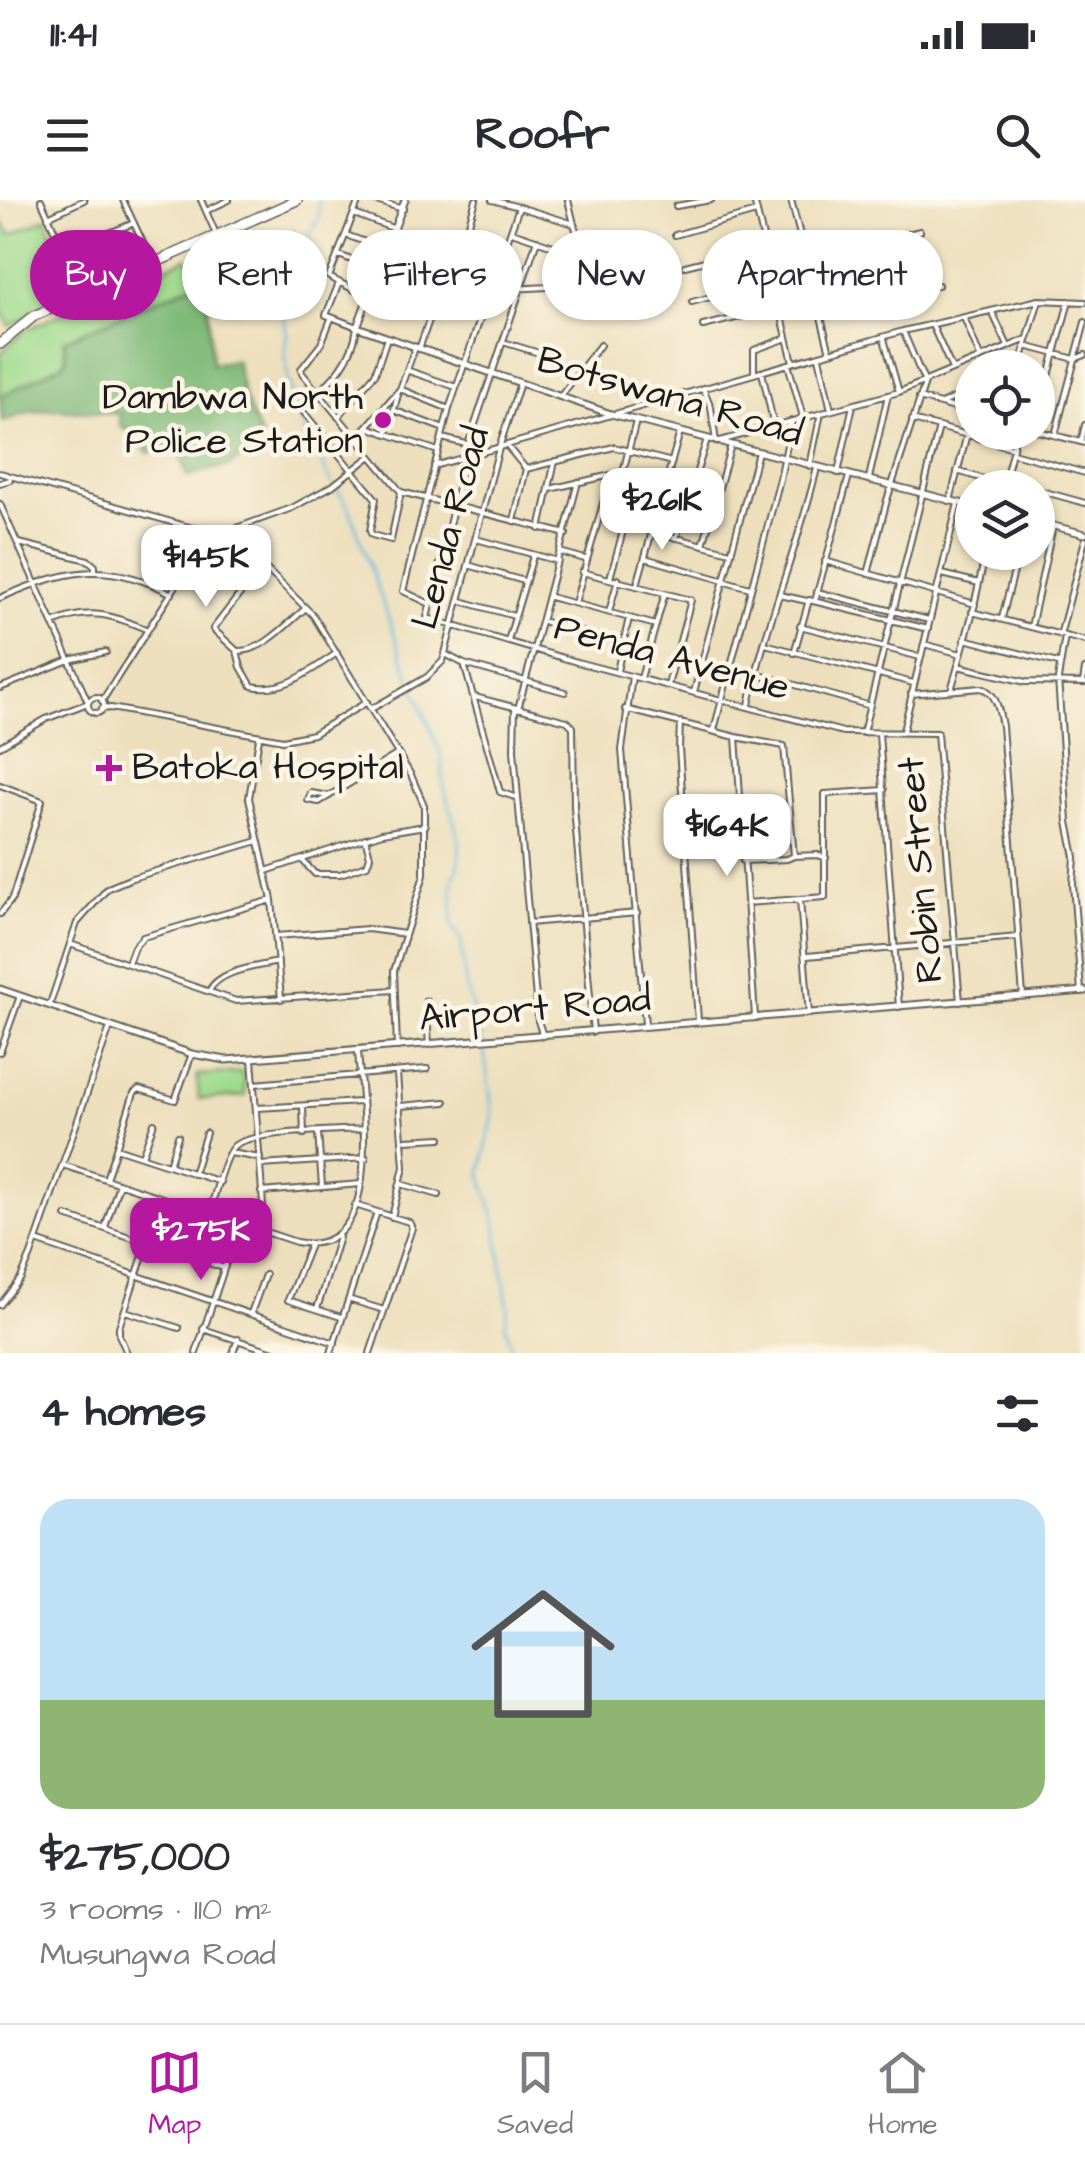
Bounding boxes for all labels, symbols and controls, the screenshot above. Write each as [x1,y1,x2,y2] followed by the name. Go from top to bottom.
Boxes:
[50,9,97,61] text: 11:41
[475,104,610,166] text: Roofr
[40,108,95,163] icon: menu
[990,108,1045,163] icon: search
[30,230,162,320] chip: Buy
[182,230,327,320] chip: Rent
[347,230,522,320] chip: Filters
[542,230,682,320] chip: New
[702,230,943,320] chip: Apartment
[531,334,809,460] street label: Botswana Road
[955,350,1055,570] map controls
[955,350,1055,450] button: locate
[102,372,363,468] place label: Dambwa North Police Station
[372,409,394,431] marker: Dambwa North Police Station
[399,421,503,635] street label: Lenda Road
[592,468,732,553] pin: $261K
[955,470,1055,570] button: layers
[622,478,702,523] text: $261K
[136,525,276,610] pin: $145K
[163,535,249,580] text: $145K
[549,602,795,714] street label: Penda Avenue
[132,742,404,794] place label: Batoka Hospital
[96,755,122,781] marker: Batoka Hospital
[885,755,957,985] street label: Robin Street
[657,794,797,879] pin: $164K
[685,804,769,849] text: $164K
[417,973,653,1045] street label: Airport Road
[131,1198,271,1283] pin: $275K
[152,1208,250,1253] text: $275K
[40,1384,206,1442] text: 4 homes
[990,1386,1045,1441] icon: filters
[453,1564,633,1744] icon: home
[40,1829,230,1887] text: $275,000
[40,1887,272,1932] text: 3 rooms · 110 m²
[40,1932,276,1977] text: Musungwa Road
[147,2045,202,2144] tab: Map
[497,2045,573,2144] tab: Saved
[868,2045,938,2144] tab: Home

